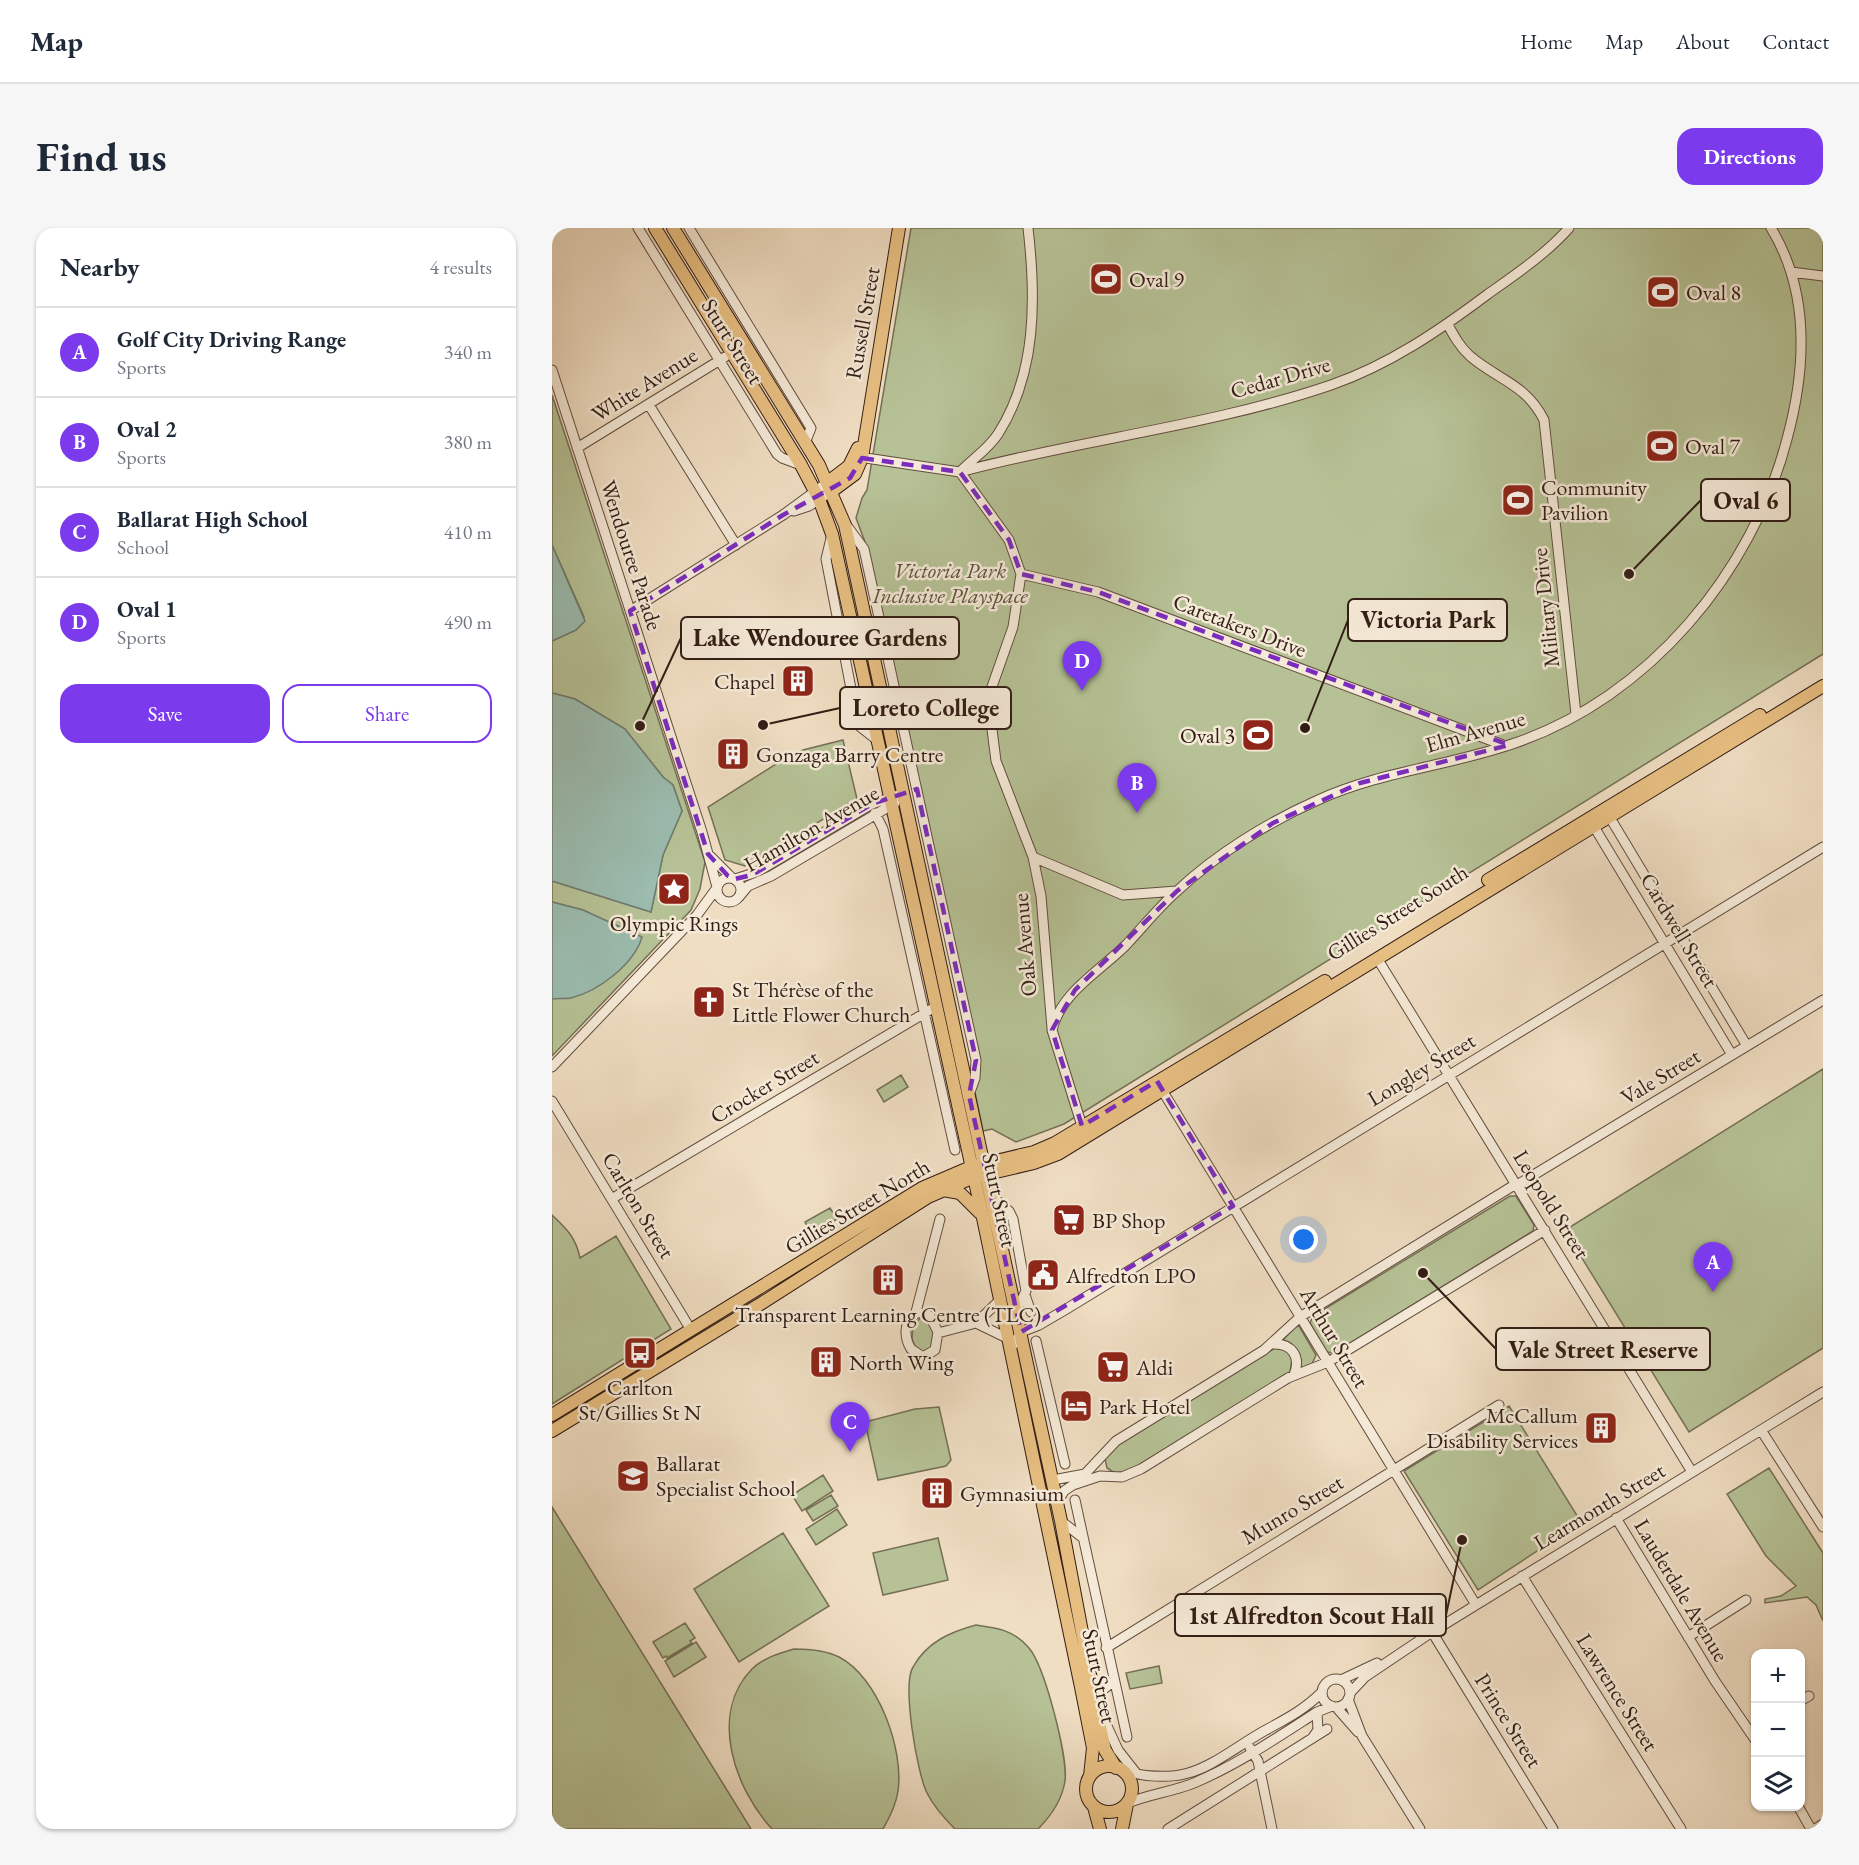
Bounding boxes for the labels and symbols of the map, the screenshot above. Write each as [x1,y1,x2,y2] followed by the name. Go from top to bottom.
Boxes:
[1088,261,1124,297] sports icon: Oval 9
[838,265,887,381] street label: Russell Street
[1129,265,1185,294] place label: Oval 9
[1645,274,1681,310] sports icon: Oval 8
[1686,278,1741,307] place label: Oval 8
[695,293,770,390] street label: Sturt Street
[586,340,703,428] street label: White Avenue
[1227,349,1334,406] street label: Cedar Drive
[1644,428,1680,464] sports icon: Oval 7
[1685,432,1741,461] place label: Oval 7
[1541,473,1647,527] place label: Community Pavilion
[594,476,670,634] street label: Wendouree Parade
[1701,479,1790,521] callout: Oval 6
[1500,482,1536,518] sports icon: Community Pavilion
[1713,485,1779,516] text: Oval 6
[1525,546,1566,669] street label: Military Drive
[871,556,1028,610] park label: Victoria Park Inclusive Playspace
[1169,587,1311,664] street label: Caretakers Drive
[1348,599,1507,641] callout: Victoria Park
[1360,604,1496,635] text: Victoria Park
[681,617,959,659] callout: Lake Wendouree Gardens
[693,622,947,653] text: Lake Wendouree Gardens
[1062,642,1102,691] pin: D
[780,663,816,699] building icon: Chapel
[714,667,775,696] place label: Chapel
[840,687,1011,729] callout: Loreto College
[853,692,999,724] text: Loreto College
[1422,703,1529,760] street label: Elm Avenue
[1240,717,1276,753] sports icon: Oval 3
[1180,721,1235,750] place label: Oval 3
[715,736,751,772] building icon: Gonzaga Barry Centre
[756,740,944,769] place label: Gonzaga Barry Centre
[1118,764,1156,813] pin: B
[738,778,884,879] street label: Hamilton Avenue
[1321,857,1473,967] street label: Gillies Street South
[1634,867,1725,993] street label: Cardwell Street
[656,871,692,907] place icon: Olympic Rings
[1006,892,1043,998] street label: Oak Avenue
[610,909,738,938] place label: Olympic Rings
[732,975,910,1029] place label: St Thérèse of the Little Flower Church
[691,984,727,1020] church icon: St Thérèse of the Little Flower Church
[1362,1026,1481,1113] street label: Longley Street
[1615,1041,1705,1112] street label: Vale Street
[705,1043,824,1130] street label: Crocker Street
[1507,1144,1597,1264] street label: Leopold Street
[595,1147,682,1264] street label: Carlton Street
[975,1150,1024,1250] street label: Sturt Street
[779,1152,935,1261] street label: Gillies Street North
[1051,1202,1087,1238] supermarket icon: BP Shop
[1092,1206,1165,1235] place label: BP Shop
[1289,1225,1318,1254] your location
[1694,1242,1732,1292] pin: A
[1025,1257,1061,1293] public building icon: Alfredton LPO
[1065,1261,1196,1290] place label: Alfredton LPO
[870,1262,906,1298] building icon: Transparent Learning Centre (TLC)
[1293,1281,1376,1393] street label: Arthur Street
[735,1300,1041,1329] place label: Transparent Learning Centre (TLC)
[1496,1328,1710,1370] callout: Vale Street Reserve
[1508,1334,1698,1365] text: Vale Street Reserve
[622,1335,658,1371] bus stop icon: Carlton St/Gillies St N
[808,1344,844,1380] building icon: North Wing
[849,1348,954,1377] place label: North Wing
[1095,1349,1131,1385] supermarket icon: Aldi
[1135,1353,1173,1382] place label: Aldi
[579,1373,702,1427] place label: Carlton St/Gillies St N
[1058,1388,1094,1424] hotel icon: Park Hotel
[1099,1392,1190,1421] place label: Park Hotel
[1426,1401,1578,1455] place label: McCallum Disability Services
[830,1402,870,1452] pin: C
[1583,1410,1619,1446] building icon: McCallum Disability Services
[656,1449,795,1503] place label: Ballarat Specialist School
[1528,1456,1670,1557] street label: Learmonth Street
[615,1458,651,1494] school or university icon: Ballarat Specialist School
[1236,1468,1349,1551] street label: Munro Street
[919,1475,955,1511] building icon: Gymnasium
[960,1479,1064,1508] place label: Gymnasium
[1628,1514,1736,1667] street label: Lauderdale Avenue
[1175,1594,1446,1636] callout: 1st Alfredton Scout Hall
[1188,1600,1435,1631] text: 1st Alfredton Scout Hall
[1075,1626,1124,1726] street label: Sturt Street
[1570,1628,1665,1757] street label: Lawrence Street
[1468,1667,1549,1773] street label: Prince Street

